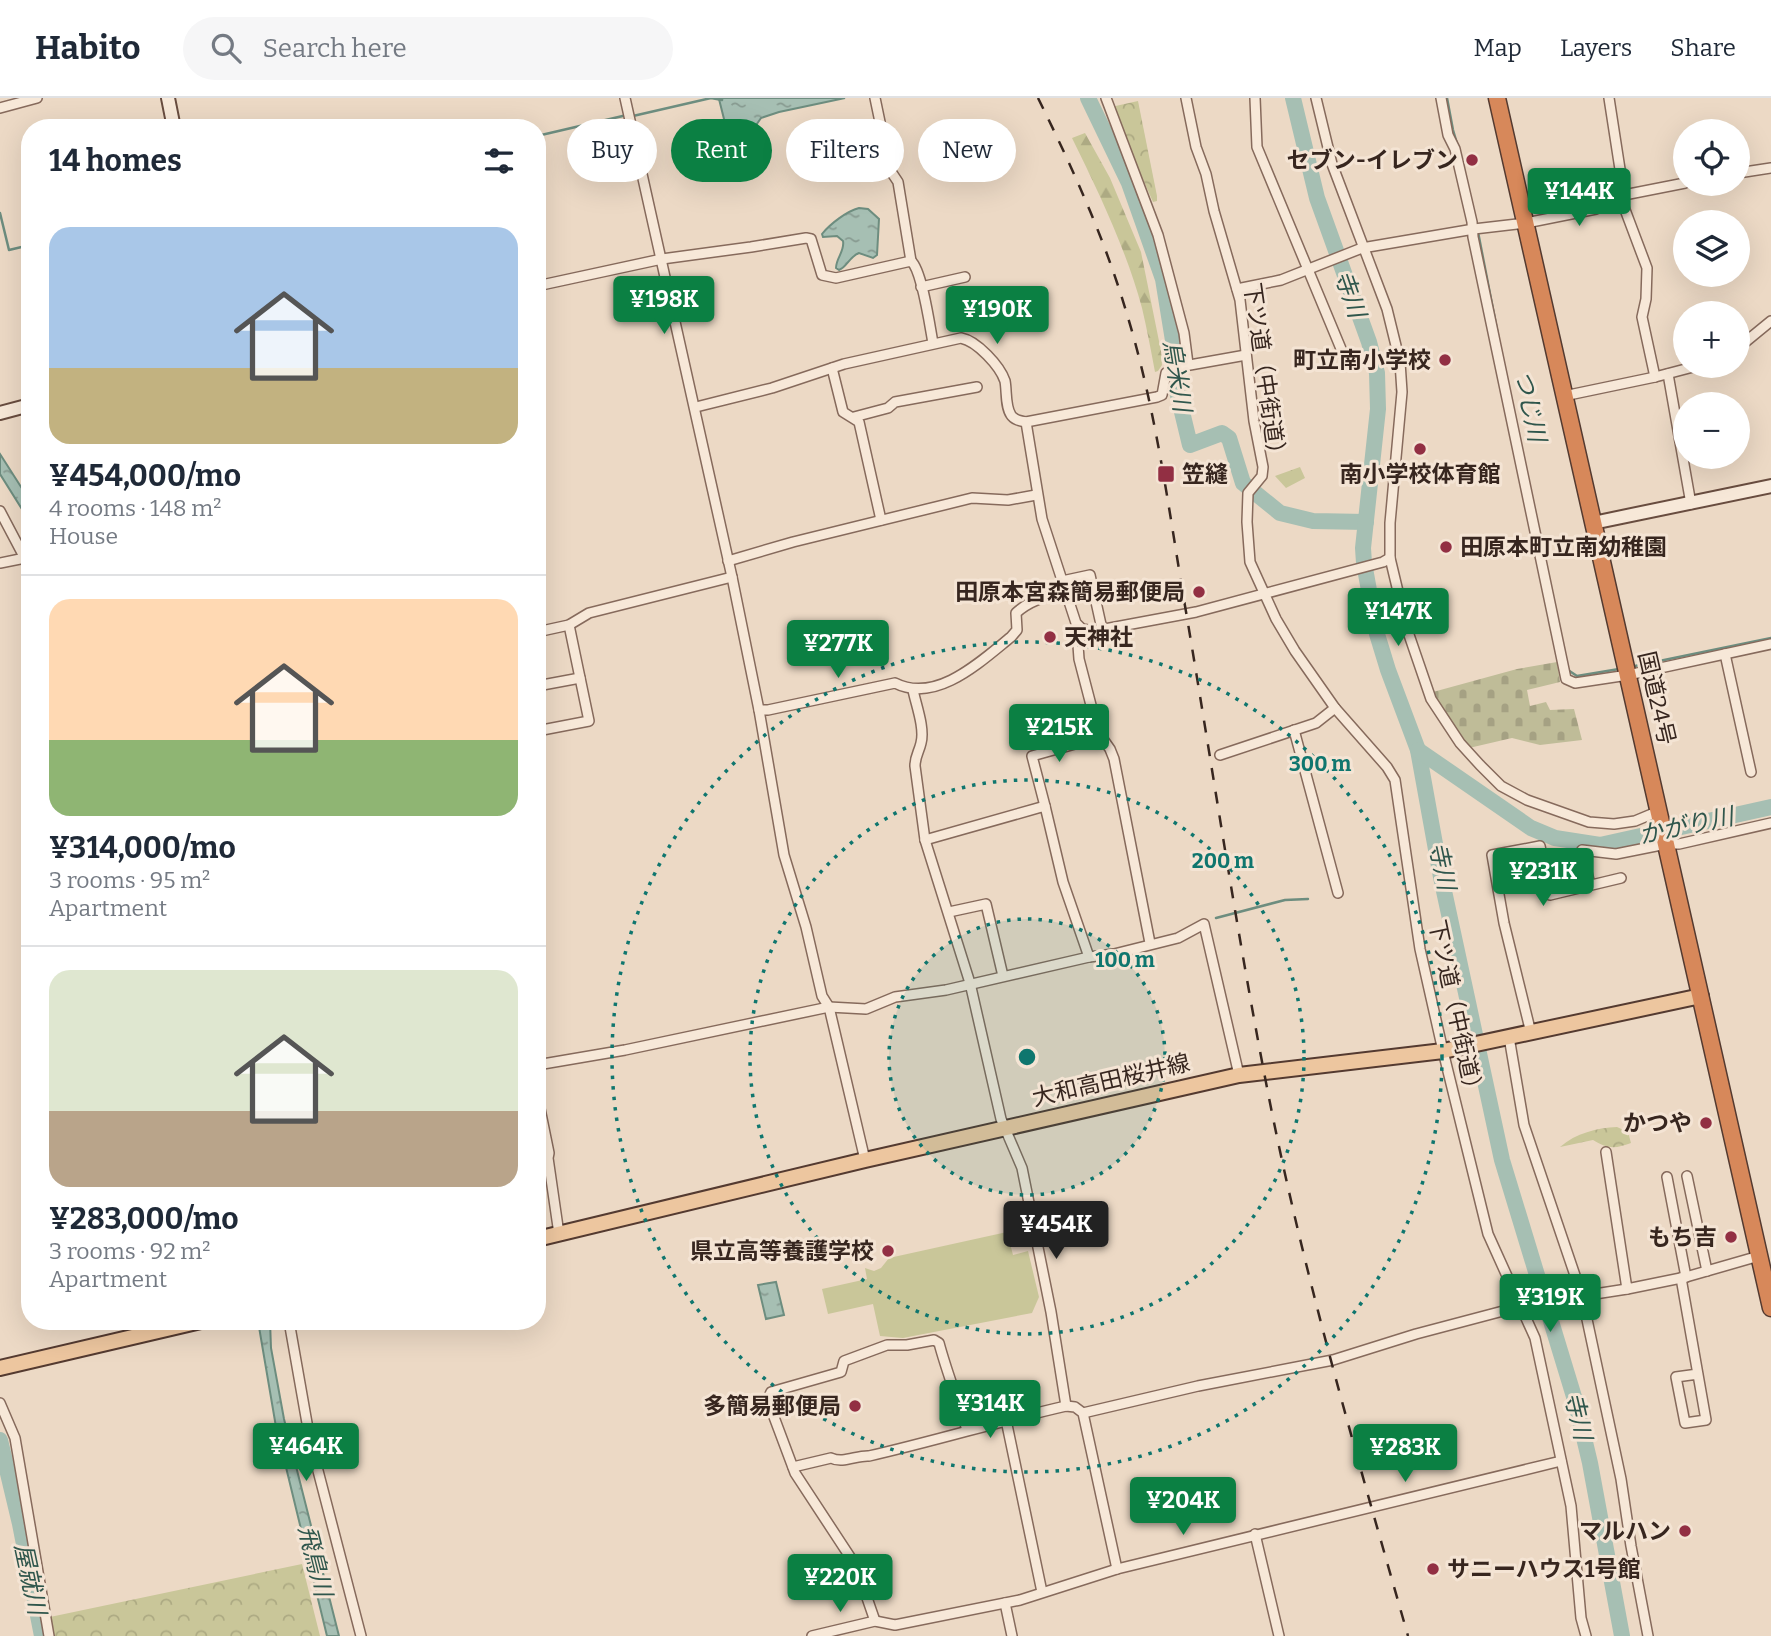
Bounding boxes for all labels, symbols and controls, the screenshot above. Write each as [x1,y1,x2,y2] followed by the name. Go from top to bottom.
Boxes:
[183,17,673,80] search box
[35,28,141,68] text: Habito
[207,29,245,67] icon: search
[263,33,407,64] text: Search here
[1474,34,1522,62] text: Map
[1560,34,1632,62] text: Layers
[1670,34,1736,62] text: Share
[567,119,657,182] chip: Buy
[671,119,772,182] chip: Rent
[786,119,904,182] chip: Filters
[918,119,1016,182] chip: New
[1673,119,1750,469] map controls
[1673,119,1750,196] button: locate
[480,142,518,180] icon: filters
[49,143,182,179] text: 14 homes
[1287,146,1458,174] place label: セブン-イレブン
[1464,152,1480,168] marker: セブン-イレブン
[1530,169,1628,228] pin: ¥144K
[1544,177,1614,205] text: ¥144K
[1673,210,1750,287] button: layers
[1329,267,1372,324] water label: 寺川
[221,273,347,399] icon: home
[615,276,713,336] pin: ¥198K
[1238,281,1292,467] street label: 下ツ道（中街道）
[629,285,699,313] text: ¥198K
[948,286,1046,346] pin: ¥190K
[962,295,1032,323] text: ¥190K
[1673,301,1750,378] button: +
[1158,338,1197,417] water label: 烏米川
[1293,346,1431,374] place label: 町立南小学校
[1437,352,1453,368] marker: 町立南小学校
[1509,368,1552,447] water label: つじ川
[1673,392,1750,469] button: −
[1412,441,1428,457] marker: 南小学校体育館
[49,458,241,494] text: ¥454,000/mo
[1182,460,1228,488] place label: 笠縫
[1340,460,1501,488] place label: 南小学校体育館
[1156,464,1176,484] marker: 笠縫
[49,494,221,522] text: 4 rooms · 148 m²
[49,522,118,550] text: House
[1460,533,1667,561] place label: 田原本町立南幼稚園
[1438,539,1454,555] marker: 田原本町立南幼稚園
[955,578,1185,606] place label: 田原本宮森簡易郵便局
[1191,584,1207,600] marker: 田原本宮森簡易郵便局
[1349,588,1447,648] pin: ¥147K
[1364,597,1432,625] text: ¥147K
[789,620,887,680] pin: ¥277K
[1064,623,1133,651] place label: 天神社
[803,629,873,657] text: ¥277K
[1042,629,1058,645] marker: 天神社
[221,645,347,771] icon: home
[1633,649,1681,747] street label: 国道24号
[1010,704,1108,764] pin: ¥215K
[1025,713,1093,741] text: ¥215K
[1289,751,1351,777] text: 300 m
[1636,802,1739,850] water label: かがり川
[49,830,236,866] text: ¥314,000/mo
[1423,840,1461,895] water label: 寺川
[1192,848,1254,874] text: 200 m
[1494,848,1592,908] pin: ¥231K
[1509,857,1577,885] text: ¥231K
[49,866,210,894] text: 3 rooms · 95 m²
[49,894,167,922] text: Apartment
[1423,917,1489,1103] street label: 下ツ道（中街道）
[1095,947,1155,973] text: 100 m
[221,1016,347,1142] icon: home
[1015,1045,1039,1069] centre of rings
[1029,1048,1193,1112] street label: 大和高田桜井線
[1623,1109,1692,1137] place label: かつや
[1698,1115,1714,1131] marker: かつや
[49,1201,239,1237] text: ¥283,000/mo
[1007,1202,1105,1261] pin: ¥454K
[1019,1210,1093,1238] text: ¥454K
[1648,1223,1717,1251] place label: もち吉
[1723,1229,1739,1245] marker: もち吉
[49,1237,210,1265] text: 3 rooms · 92 m²
[690,1237,874,1265] place label: 県立高等養護学校
[880,1243,896,1259] marker: 県立高等養護学校
[49,1265,167,1293] text: Apartment
[1501,1274,1599,1334] pin: ¥319K
[1516,1283,1584,1311] text: ¥319K
[941,1380,1039,1440] pin: ¥314K
[955,1389,1025,1417] text: ¥314K
[1559,1389,1598,1445] water label: 寺川
[703,1392,841,1420] place label: 多簡易郵便局
[847,1398,863,1414] marker: 多簡易郵便局
[257,1424,355,1483] pin: ¥464K
[1356,1424,1454,1484] pin: ¥283K
[269,1432,343,1460] text: ¥464K
[1369,1433,1441,1461] text: ¥283K
[1134,1478,1232,1537] pin: ¥204K
[1146,1486,1220,1514] text: ¥204K
[1579,1517,1671,1545] place label: マルハン
[293,1523,338,1602] water label: 飛鳥川
[1677,1523,1693,1539] marker: マルハン
[9,1541,52,1620] water label: 屋就川
[791,1554,889,1614] pin: ¥220K
[1447,1555,1640,1583] place label: サニーハウス1号館
[1425,1561,1441,1577] marker: サニーハウス1号館
[803,1563,877,1591] text: ¥220K

